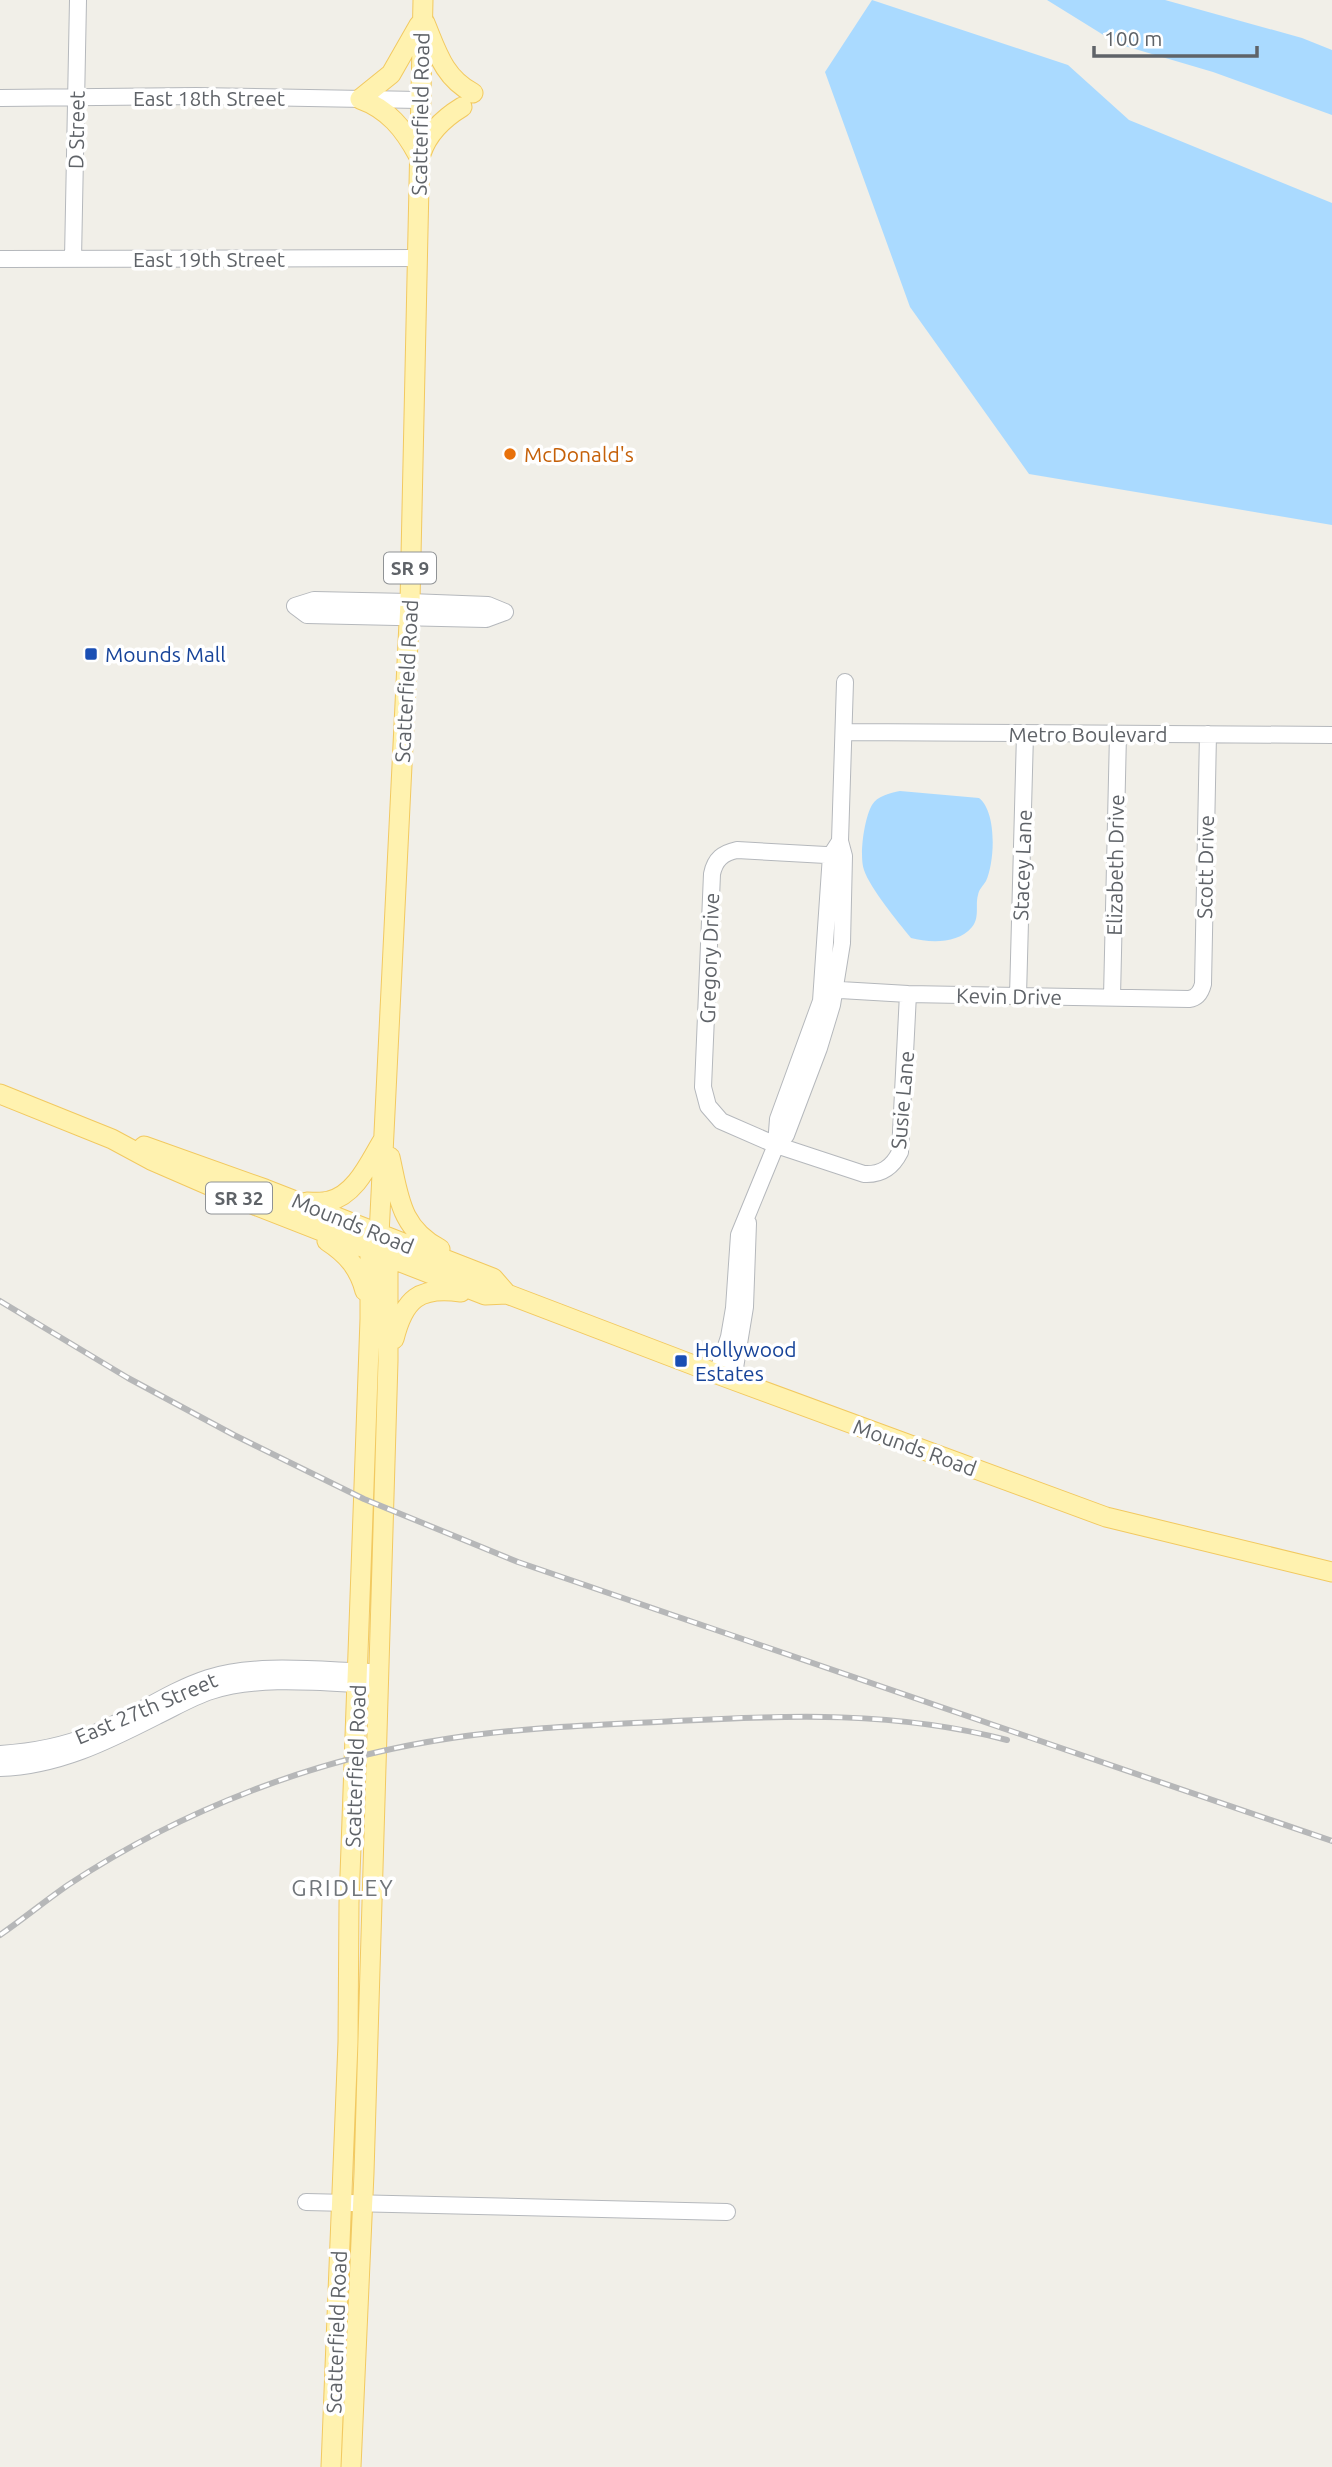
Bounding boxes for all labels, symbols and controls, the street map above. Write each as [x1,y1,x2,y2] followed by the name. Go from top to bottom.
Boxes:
[1094,14,1257,58] scale bar
[1104,26,1162,50] text: 100 m
[407,32,433,196] street label: Scatterfield Road
[133,86,285,110] street label: East 18th Street
[63,91,89,169] street label: D Street
[133,247,285,271] street label: East 19th Street
[524,442,634,466] place label: McDonald's
[502,446,518,462] marker: McDonald's
[384,552,436,583] road number: SR 9
[390,599,422,763] street label: Scatterfield Road
[105,642,226,666] place label: Mounds Mall
[83,646,99,662] marker: Mounds Mall
[1008,722,1168,746] street label: Metro Boulevard
[1102,794,1128,936] street label: Elizabeth Drive
[1008,809,1036,921] street label: Stacey Lane
[1192,815,1218,919] street label: Scott Drive
[695,892,723,1024] street label: Gregory Drive
[956,983,1062,1009] street label: Kevin Drive
[886,1050,918,1150] street label: Susie Lane
[206,1182,272,1214] road number: SR 32
[289,1188,417,1258] street label: Mounds Road
[695,1337,797,1385] place label: Hollywood Estates
[673,1353,689,1369] marker: Hollywood Estates
[850,1414,980,1480] street label: Mounds Road
[71,1667,221,1749] street label: East 27th Street
[340,1684,370,1848] street label: Scatterfield Road
[291,1875,395,1900] district label: GRIDLEY
[321,2250,351,2414] street label: Scatterfield Road

